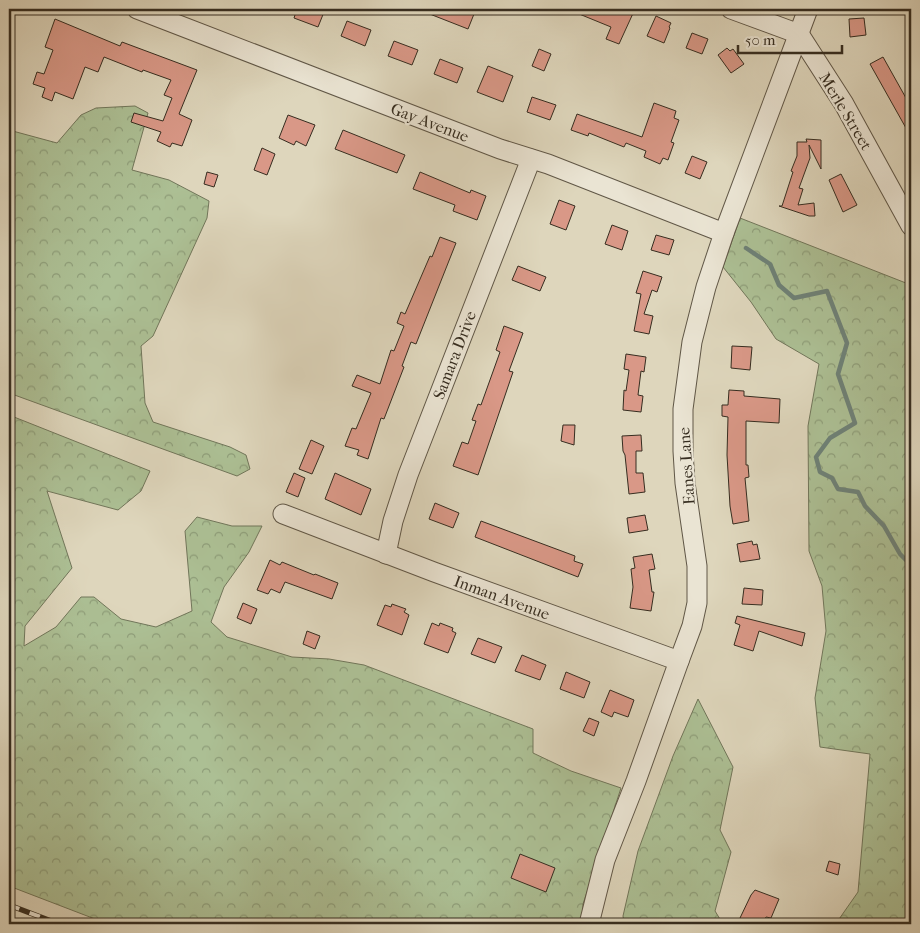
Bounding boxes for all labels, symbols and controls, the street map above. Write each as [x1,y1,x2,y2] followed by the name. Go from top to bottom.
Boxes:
[738,22,841,54] scale bar
[745,31,776,49] text: 50 m
[815,69,876,154] street label: Merle Street
[388,99,472,146] street label: Gay Avenue
[429,308,480,402] street label: Samara Drive
[674,426,699,505] street label: Eanes Lane
[451,571,552,624] street label: Inman Avenue

